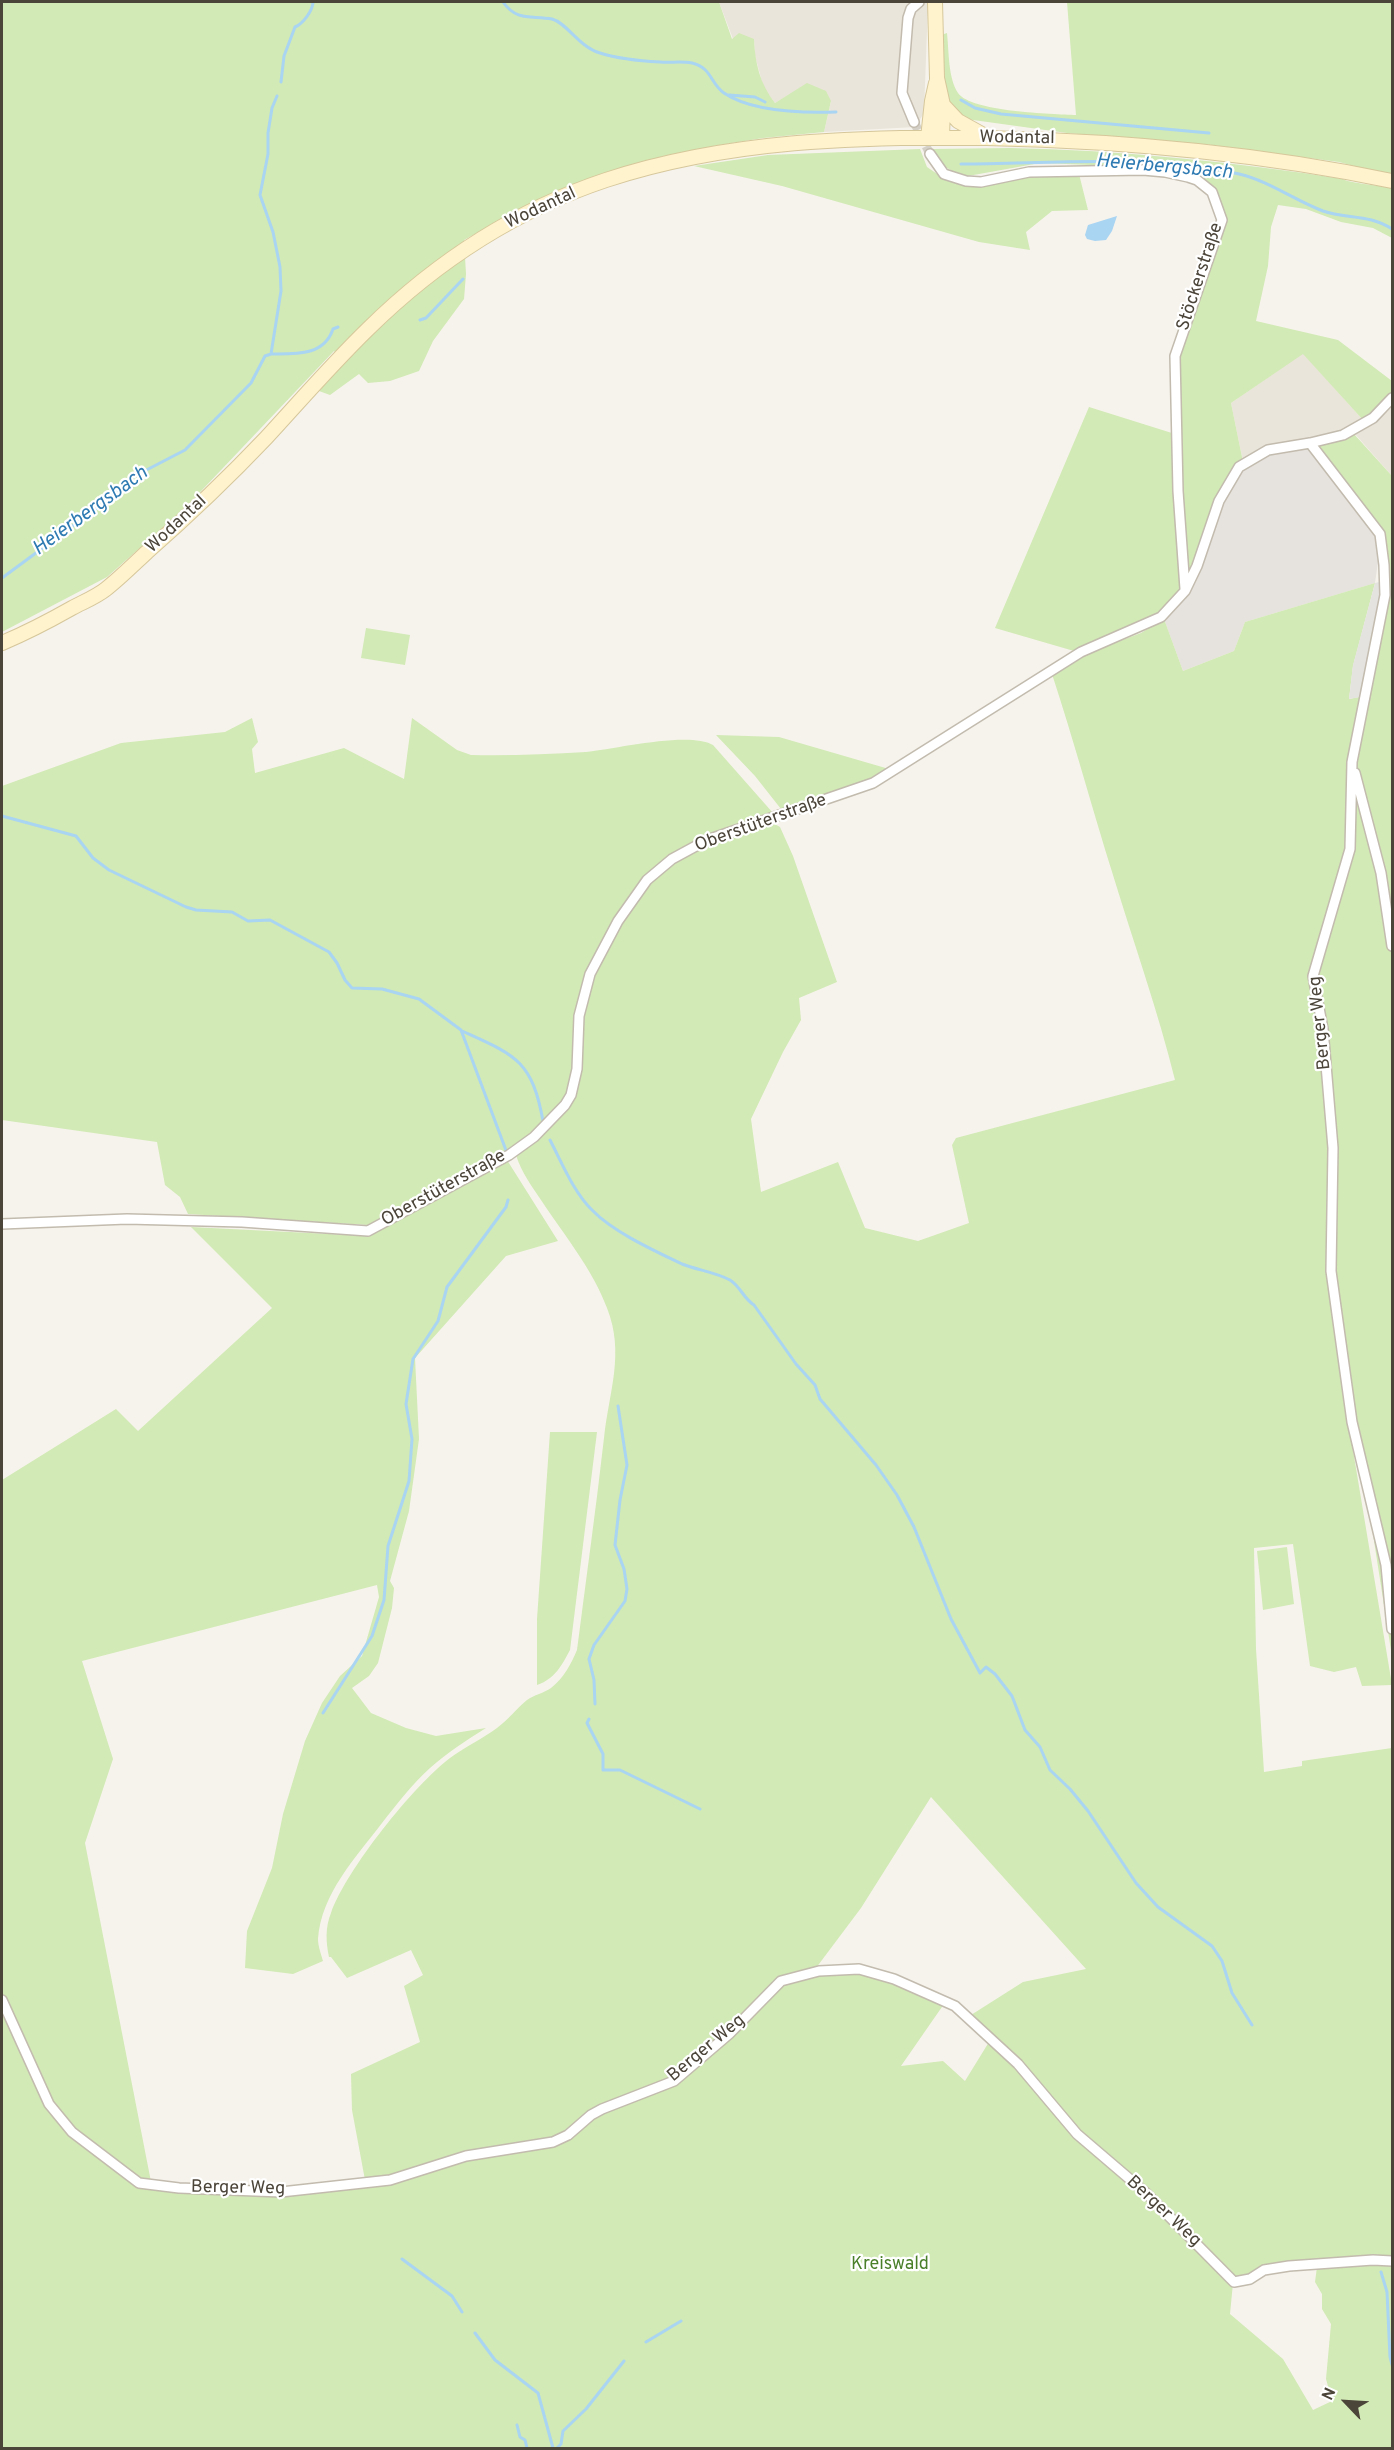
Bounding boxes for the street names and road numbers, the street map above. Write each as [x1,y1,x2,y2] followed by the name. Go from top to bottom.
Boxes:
[979,128,1055,150] street label: Wodantal
[502,183,580,235] street label: Wodantal
[1173,220,1229,334] street label: Stöckerstraße
[142,491,212,559] street label: Wodantal
[692,790,830,858] street label: Oberstüterstraße
[1305,975,1337,1071] street label: Berger Weg
[378,1146,510,1232] street label: Oberstüterstraße
[664,2010,750,2088] street label: Berger Weg
[1121,2172,1205,2252] street label: Berger Weg
[191,2177,285,2201] street label: Berger Weg

